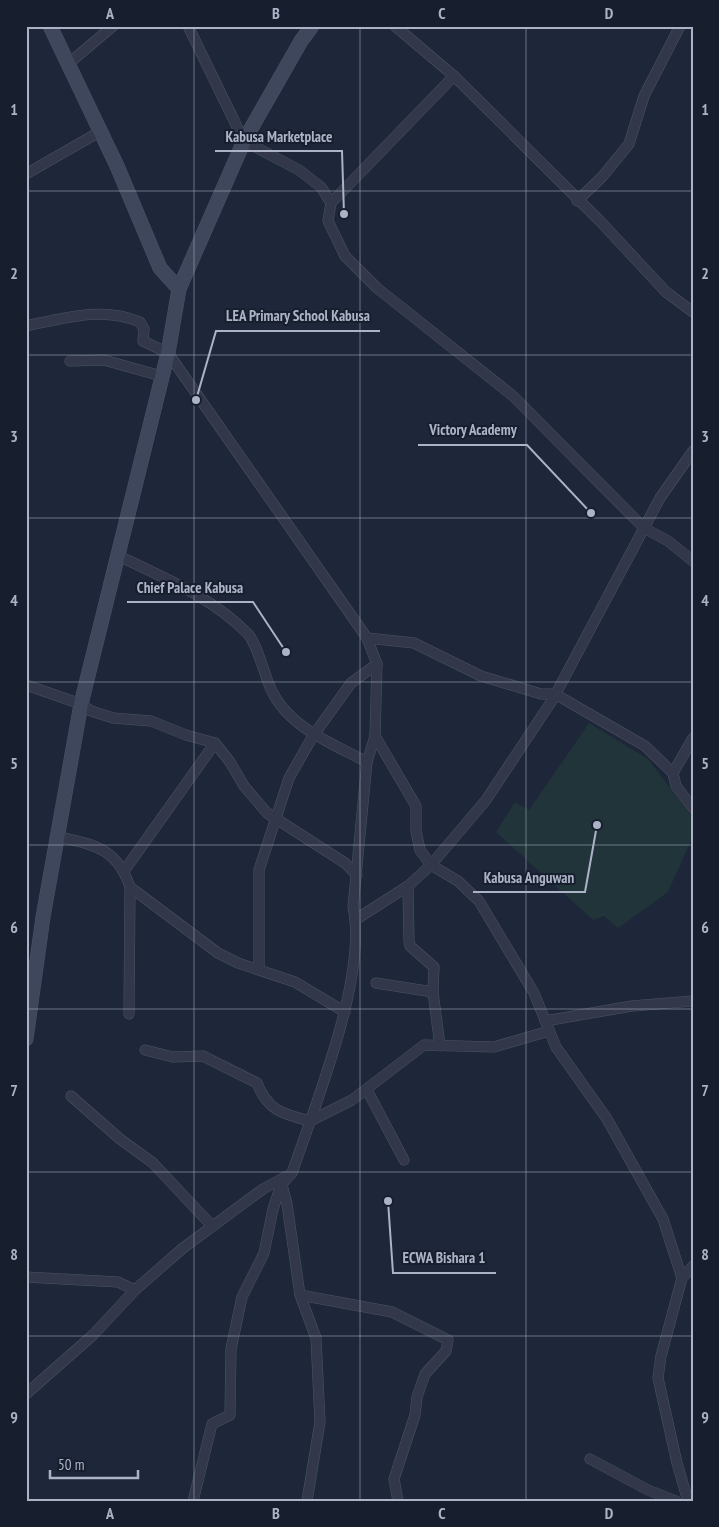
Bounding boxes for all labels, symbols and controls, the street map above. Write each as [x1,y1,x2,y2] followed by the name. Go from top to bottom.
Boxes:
[105,3,115,23] text: A
[272,3,280,23] text: B
[438,3,446,23] text: C
[605,3,614,23] text: D
[10,99,18,119] text: 1
[701,99,709,119] text: 1
[215,121,342,151] callout: Kabusa Marketplace
[225,127,333,146] text: Kabusa Marketplace
[10,263,18,283] text: 2
[701,263,709,283] text: 2
[216,301,380,331] callout: LEA Primary School Kabusa
[226,306,370,325] text: LEA Primary School Kabusa
[418,415,527,445] callout: Victory Academy
[428,420,518,439] text: Victory Academy
[10,426,18,446] text: 3
[701,426,709,446] text: 3
[127,572,253,602] callout: Chief Palace Kabusa
[137,578,243,597] text: Chief Palace Kabusa
[10,590,18,610] text: 4
[701,590,709,610] text: 4
[10,753,18,773] text: 5
[701,753,709,773] text: 5
[473,862,585,892] callout: Kabusa Anguwan
[484,868,575,887] text: Kabusa Anguwan
[10,917,18,937] text: 6
[701,917,709,937] text: 6
[10,1080,18,1100] text: 7
[701,1080,709,1100] text: 7
[393,1243,496,1273] callout: ECWA Bishara 1
[10,1244,18,1264] text: 8
[701,1244,709,1264] text: 8
[403,1248,485,1267] text: ECWA Bishara 1
[10,1407,18,1427] text: 9
[701,1407,709,1427] text: 9
[50,1447,138,1479] scale bar
[58,1455,84,1474] text: 50 m
[105,1503,115,1523] text: A
[272,1503,280,1523] text: B
[438,1503,446,1523] text: C
[605,1503,614,1523] text: D

